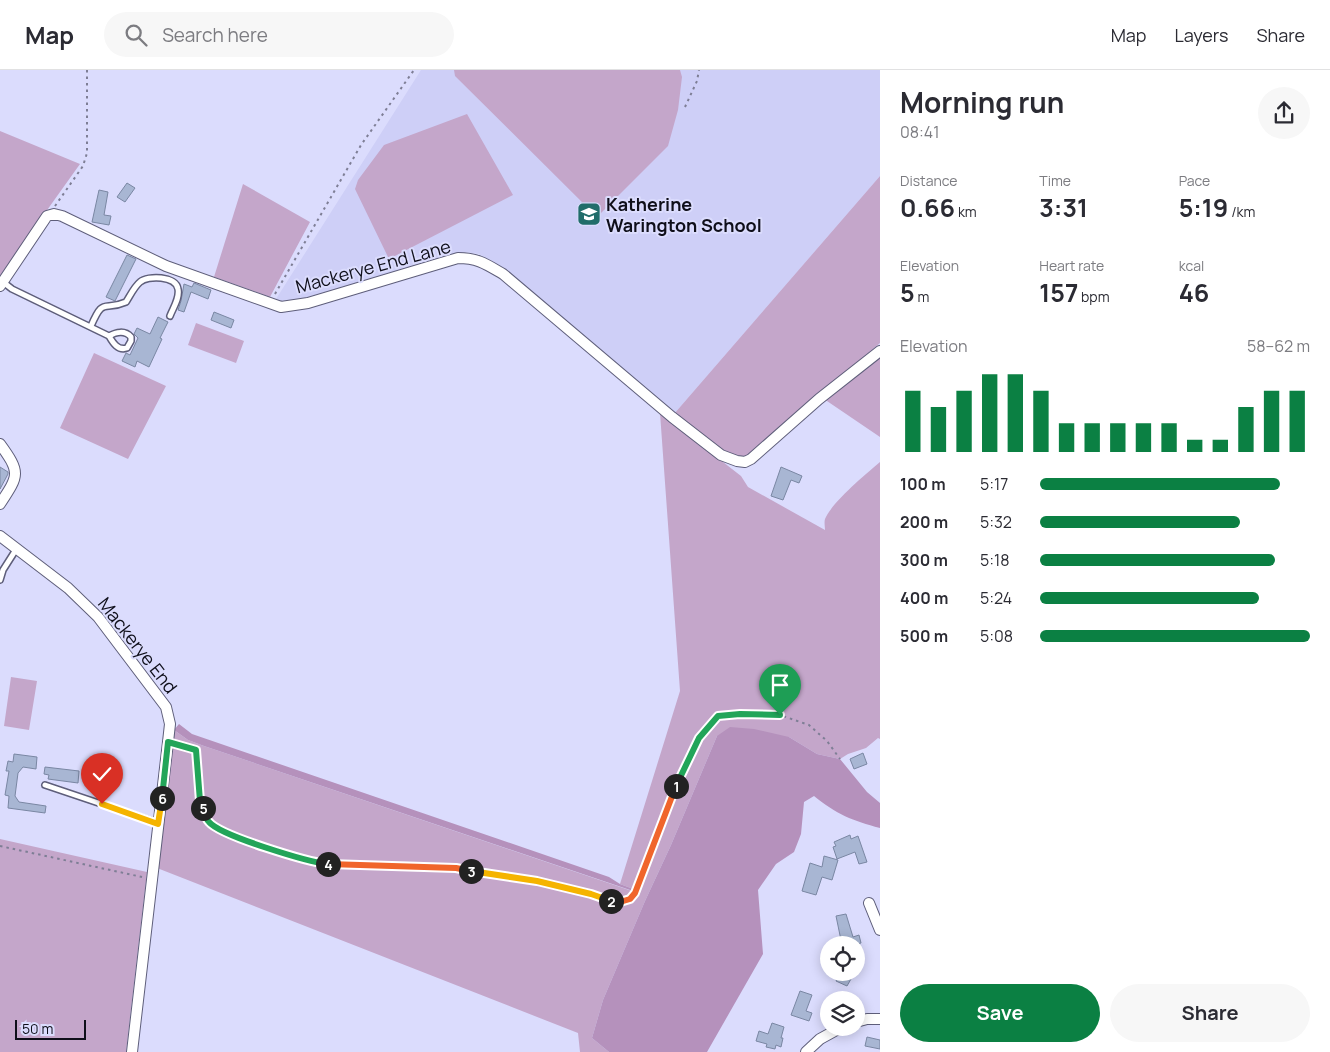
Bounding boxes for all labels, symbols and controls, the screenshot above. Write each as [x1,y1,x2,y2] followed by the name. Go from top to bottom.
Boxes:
[104,12,454,57] search box
[25,18,74,51] text: Map
[122,21,150,49] icon: search
[162,22,268,48] text: Search here
[1111,23,1146,47] text: Map
[1174,23,1228,47] text: Layers
[1256,23,1305,47] text: Share
[900,83,1064,121] text: Morning run
[1258,87,1310,139] button: share
[900,121,940,143] text: 08:41
[900,171,957,190] text: Distance
[1039,171,1071,190] text: Time
[1179,171,1210,190] text: Pace
[900,190,955,225] text: 0.66
[1039,190,1088,225] text: 3:31
[1179,190,1228,225] text: 5:19
[606,192,762,237] place label: Katherine Warington School
[576,201,602,227] school or university icon: Katherine Warington School
[955,202,977,221] text: km
[1228,202,1255,221] text: /km
[293,234,453,298] street label: Mackerye End Lane
[900,256,959,275] text: Elevation
[1039,256,1104,275] text: Heart rate
[1179,256,1204,275] text: kcal
[900,275,915,310] text: 5
[1039,275,1078,310] text: 157
[1179,275,1209,310] text: 46
[915,287,929,306] text: m
[1078,287,1110,306] text: bpm
[900,335,968,357] text: Elevation
[1247,335,1310,357] text: 58–62 m
[900,473,946,495] text: 100 m
[980,473,1008,495] text: 5:17
[900,511,948,533] text: 200 m
[980,511,1012,533] text: 5:32
[900,549,948,571] text: 300 m
[980,549,1010,571] text: 5:18
[900,587,948,609] text: 400 m
[980,587,1012,609] text: 5:24
[93,592,183,698] street label: Mackerye End
[900,625,948,647] text: 500 m
[980,625,1013,647] text: 5:08
[759,664,801,715] pin
[766,671,794,699] icon: arrive
[81,753,123,804] pin
[88,760,116,788] icon: check
[664,774,688,798] pin: 1
[673,777,680,796] text: 1
[150,786,174,810] pin: 6
[158,789,167,808] text: 6
[190,796,216,820] pin: 5
[199,799,208,818] text: 5
[316,852,340,876] pin: 4
[324,855,333,874] text: 4
[458,858,484,884] pin: 3
[467,862,476,881] text: 3
[598,888,624,914] pin: 2
[607,892,616,911] text: 2
[820,936,865,1036] map controls
[820,936,865,981] button: locate
[900,984,1100,1042] button: Save
[1110,984,1310,1042] button: Share
[820,991,865,1036] button: layers
[15,1017,86,1040] scale bar
[22,1019,53,1038] text: 50 m

